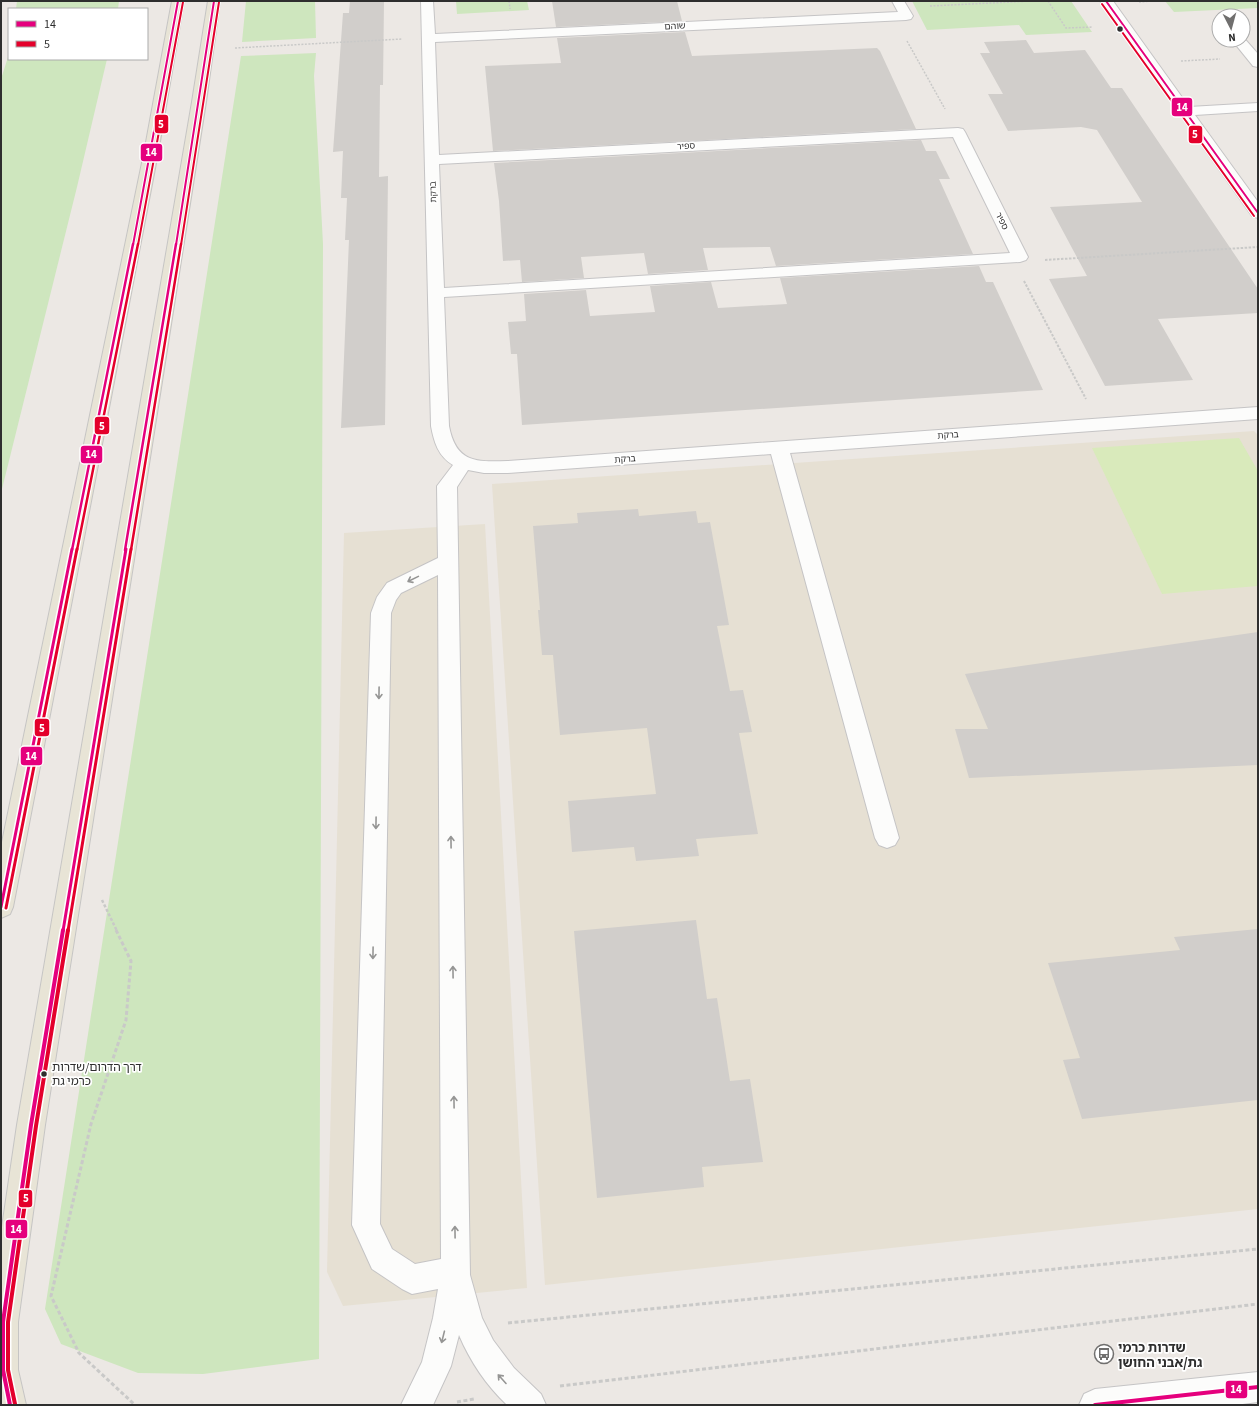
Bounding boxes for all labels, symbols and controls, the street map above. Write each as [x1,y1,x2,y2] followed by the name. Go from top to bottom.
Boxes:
[8,8,148,60] legend
[1211,8,1251,48] north arrow
[44,16,56,33] text: 14
[664,19,686,34] street label: שוהם
[1115,24,1125,34] unlabelled marker
[1228,30,1236,45] text: N
[44,36,50,53] text: 5
[1171,97,1193,117] line badge: 14
[1176,100,1188,115] text: 14
[154,114,169,134] line badge: 5
[158,117,164,132] text: 5
[1188,125,1203,144] line badge: 5
[1192,127,1198,142] text: 5
[677,140,696,153] street label: ספיר
[140,143,163,162] line badge: 14
[145,145,157,160] text: 14
[427,181,440,203] street label: ברקת
[992,210,1012,232] street label: ספיר
[94,416,110,435] line badge: 5
[99,419,105,434] text: 5
[937,428,959,443] street label: ברקת
[80,445,103,464] line badge: 14
[85,447,97,462] text: 14
[614,452,636,467] street label: ברקת
[408,575,420,583] one-way arrow
[375,686,383,699] one-way arrow
[34,718,50,737] line badge: 5
[39,721,45,736] text: 5
[20,746,43,766] line badge: 14
[25,749,37,764] text: 14
[372,816,380,829] one-way arrow
[447,836,455,849] one-way arrow
[369,946,377,959] one-way arrow
[449,966,457,979] one-way arrow
[52,1059,142,1090] place label: דרך הדרום/שדרות כרמי גת
[39,1069,49,1079] marker: דרך הדרום/שדרות כרמי גת
[450,1096,458,1109] one-way arrow
[18,1189,33,1208] line badge: 5
[23,1191,29,1206] text: 5
[5,1219,28,1239] line badge: 14
[10,1222,22,1237] text: 14
[451,1226,459,1239] one-way arrow
[439,1330,447,1343] one-way arrow
[1118,1339,1203,1372] place label: שדרות כרמי גת/אבני החושן
[1093,1343,1115,1365] bus stop icon: שדרות כרמי גת/אבני החושן
[498,1374,507,1384] one-way arrow
[1225,1380,1248,1399] line badge: 14
[1230,1382,1242,1397] text: 14

